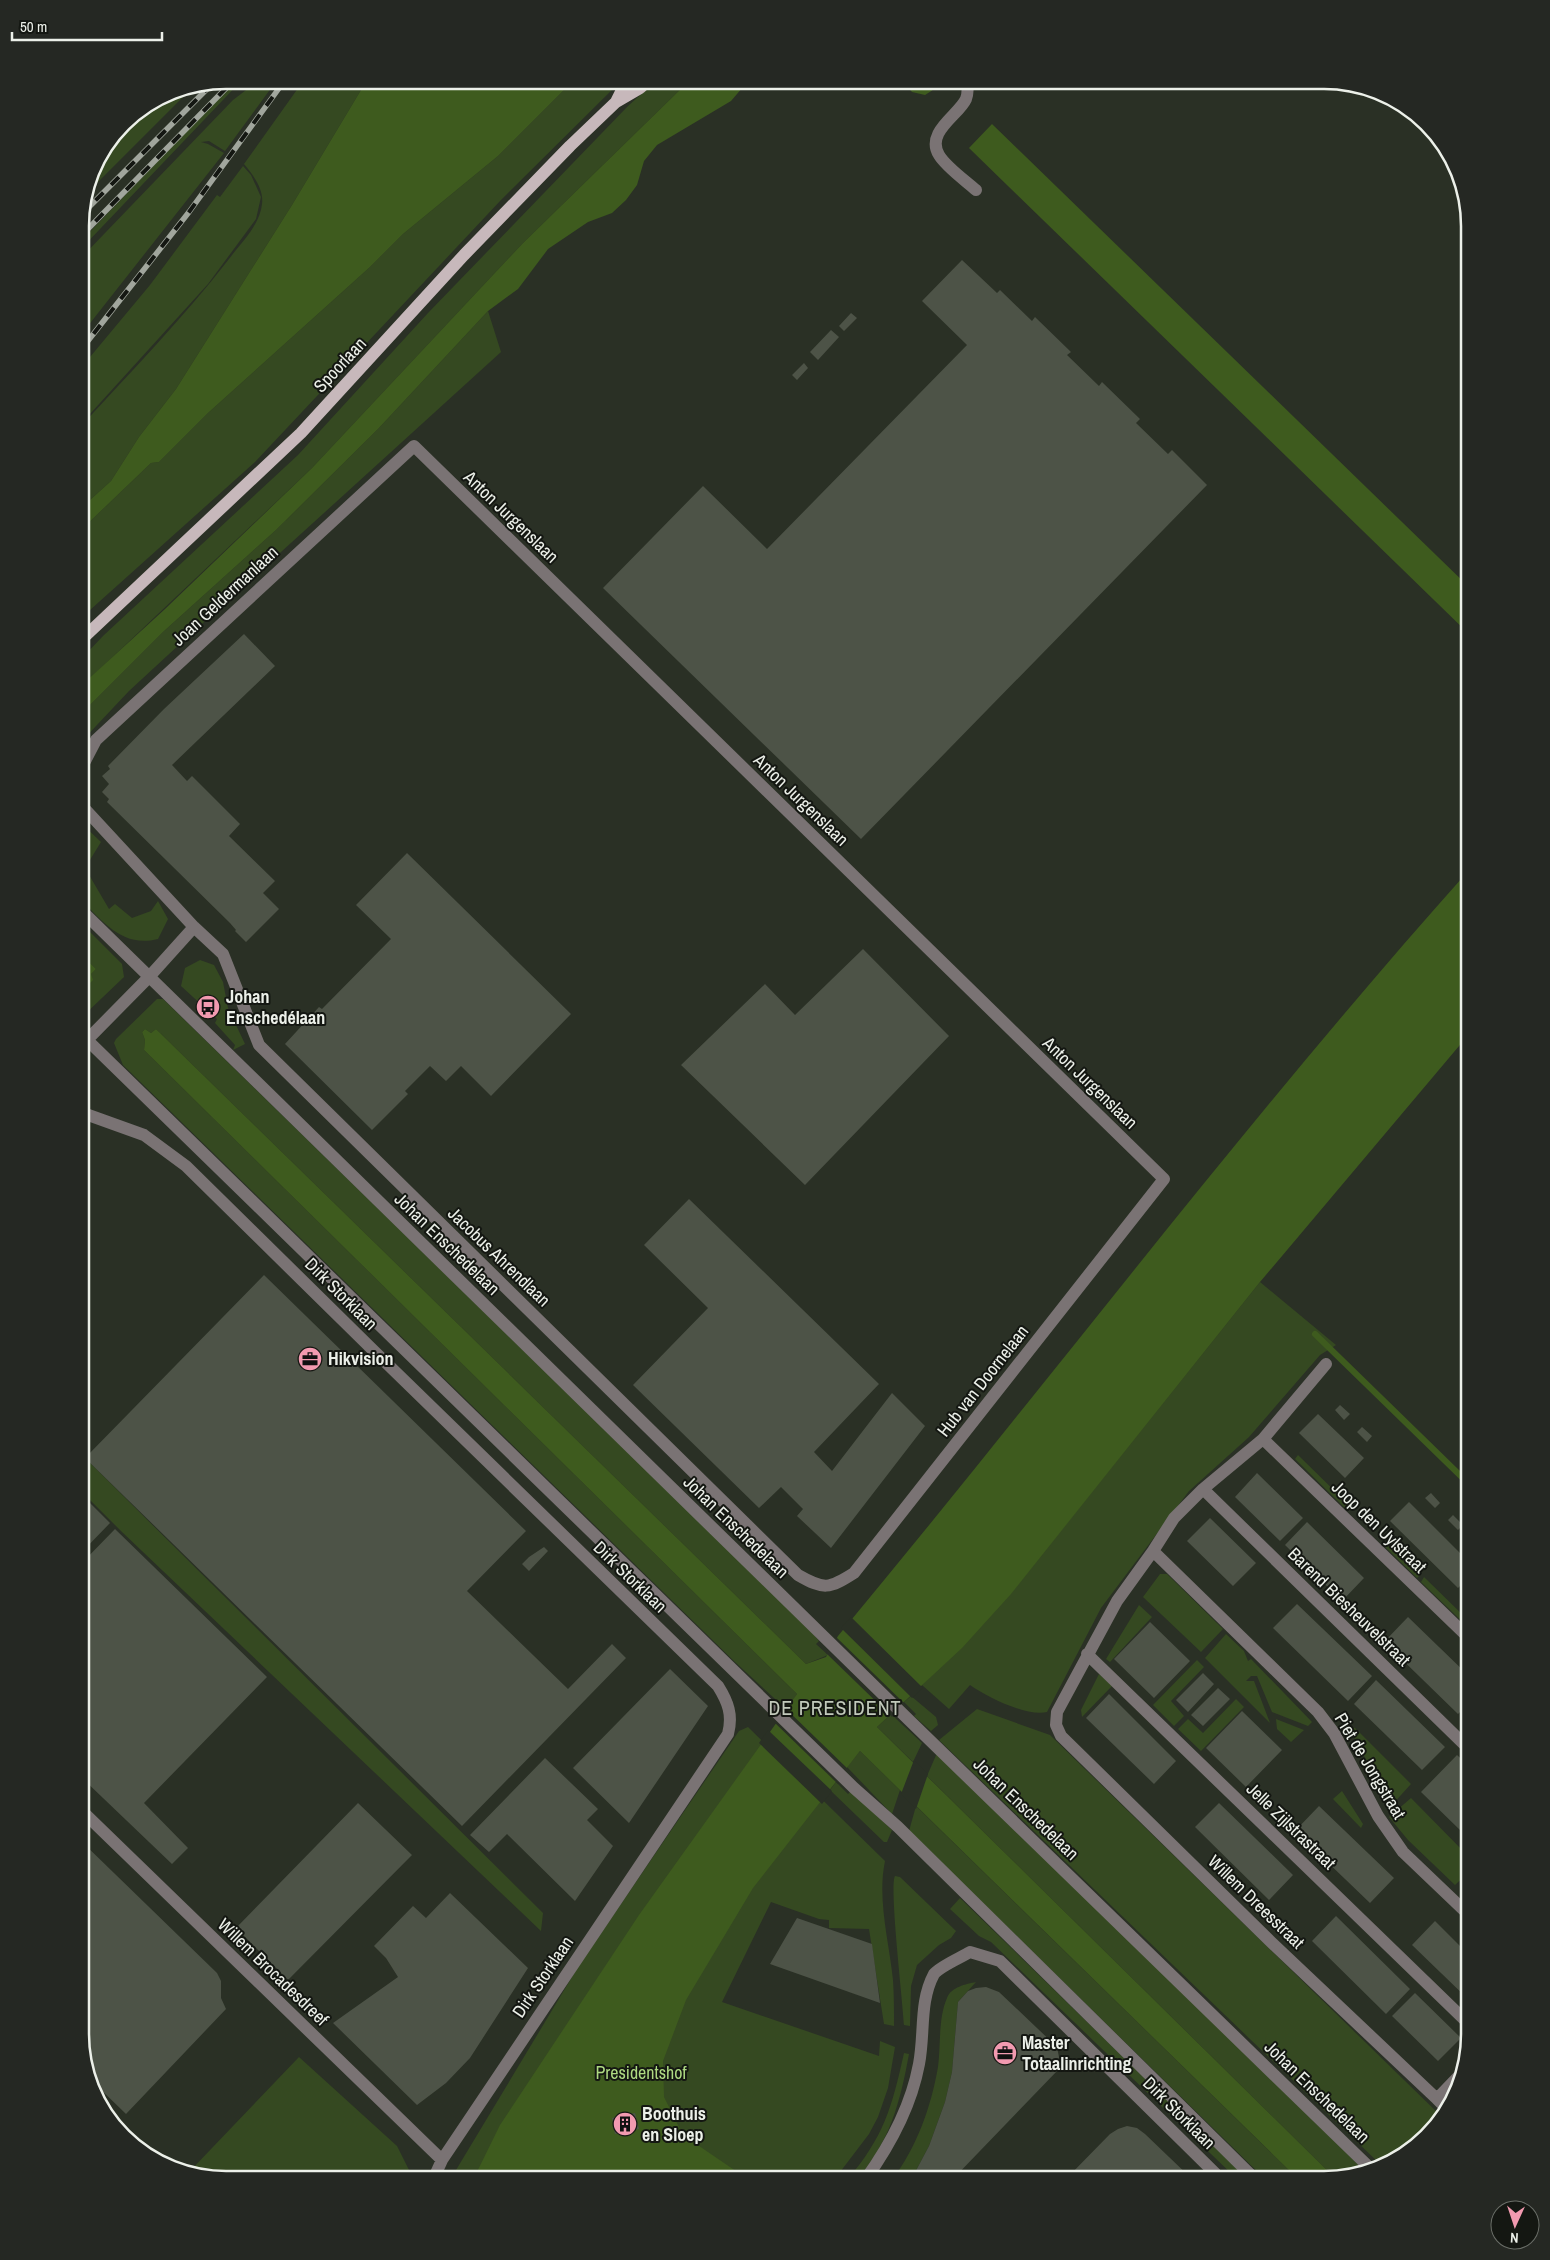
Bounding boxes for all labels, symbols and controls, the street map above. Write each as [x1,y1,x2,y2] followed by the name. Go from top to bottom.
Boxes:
[12,10,162,42] scale bar
[20,16,47,37] text: 50 m
[308,332,372,398] street label: Spoorlaan
[458,464,564,568] street label: Anton Jurgenslaan
[166,540,283,651] street label: Joan Geldermanlaan
[748,747,854,851] street label: Anton Jurgenslaan
[226,984,325,1030] place label: Johan Enschedélaan
[195,994,221,1020] bus stop icon: Johan Enschedélaan
[1037,1030,1143,1134] street label: Anton Jurgenslaan
[389,1187,506,1301] street label: Johan Enschedelaan
[443,1201,556,1312] street label: Jacobus Ahrendlaan
[299,1252,383,1336] street label: Dirk Storklaan
[931,1320,1034,1442] street label: Hub van Doornelaan
[297,1346,323,1372] office icon: Hikvision
[328,1346,394,1371] place label: Hikvision
[678,1470,795,1584] street label: Johan Enschedelaan
[1326,1475,1432,1578] street label: Joop den Uylstraat
[588,1535,673,1618] street label: Dirk Storklaan
[1283,1542,1416,1672] street label: Barend Biesheuvelstraat
[768,1694,902,1721] district label: DE PRESIDENT
[1329,1708,1412,1824] street label: Piet de Jongstraat
[968,1752,1085,1866] street label: Johan Enschedelaan
[1241,1776,1342,1875] street label: Jelle Zijlstrastraat
[1203,1849,1310,1954] street label: Willem Dreesstraat
[212,1912,335,2032] street label: Willem Brocadesdreef
[506,1931,579,2022] street label: Dirk Storklaan
[1022,2030,1132,2076] place label: Master Totaalinrichting
[1259,2035,1376,2149] street label: Johan Enschedelaan
[992,2040,1018,2066] office icon: Master Totaalinrichting
[595,2060,687,2085] park label: Presidentshof
[1137,2071,1221,2155] street label: Dirk Storklaan
[642,2101,706,2147] place label: Boothuis en Sloep
[612,2111,638,2137] building icon: Boothuis en Sloep
[1490,2200,1540,2250] north arrow
[1510,2229,1519,2247] text: N

